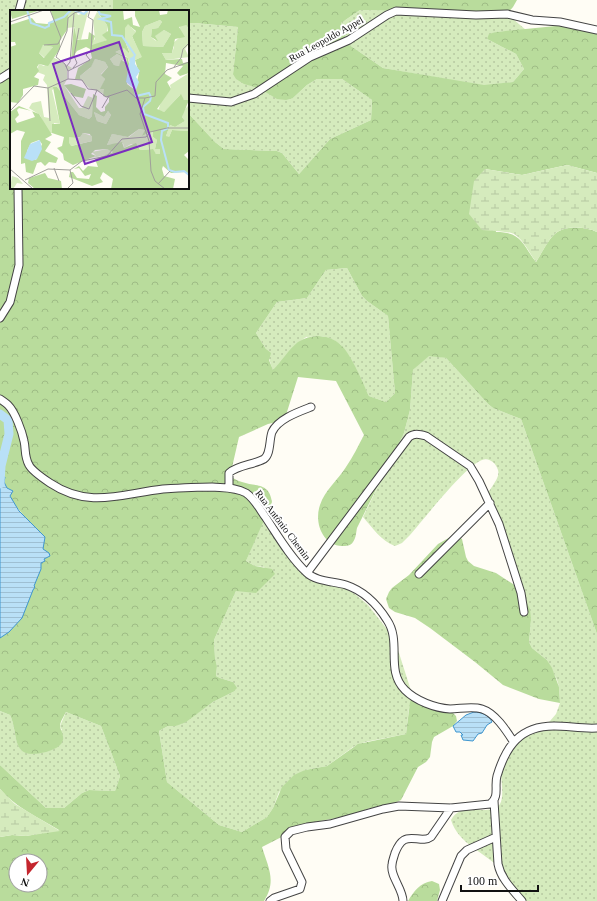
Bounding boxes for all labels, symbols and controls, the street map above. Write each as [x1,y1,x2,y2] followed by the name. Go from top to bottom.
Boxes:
[10,10,189,189] inset map
[287,14,365,64] street label: Rua Leopoldo Appel
[253,488,313,562] street label: Rua Antônio Chemin
[8,853,48,893] north arrow
[461,867,538,893] scale bar
[467,874,498,888] text: 100 m
[19,876,31,889] text: N

